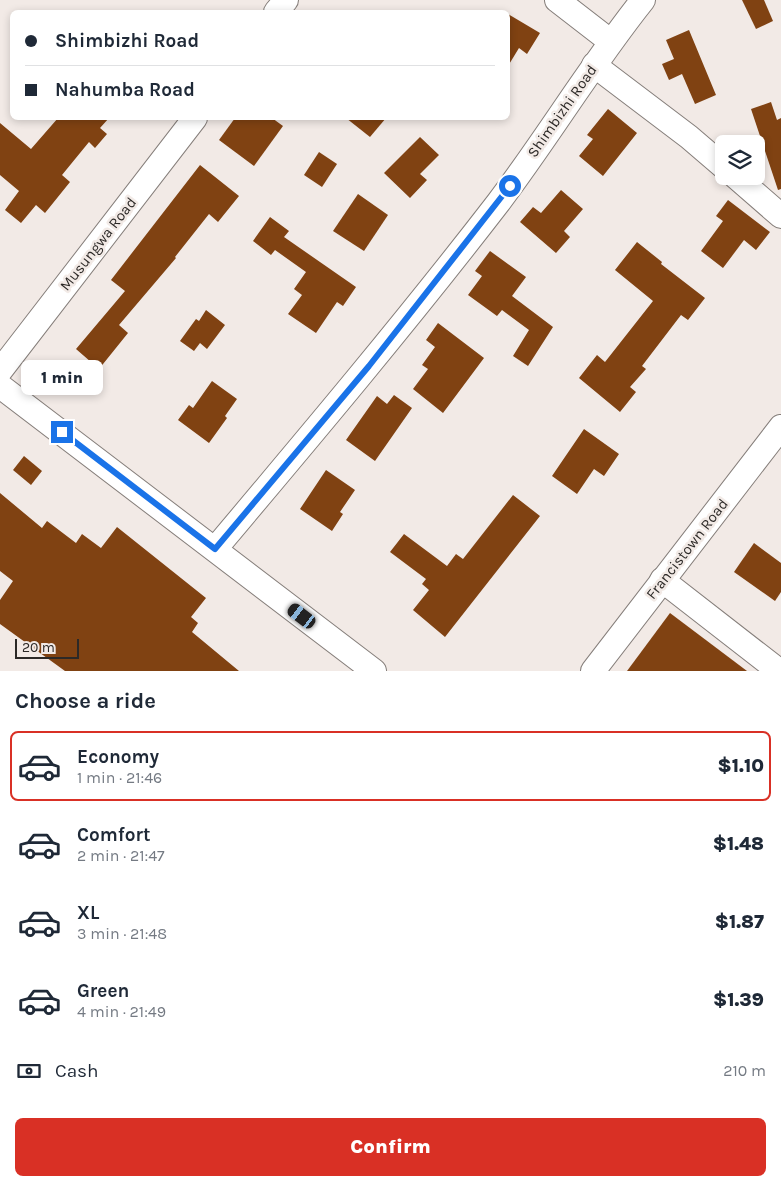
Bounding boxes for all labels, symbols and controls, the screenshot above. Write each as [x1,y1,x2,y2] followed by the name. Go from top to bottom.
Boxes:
[55,30,199,52] text: Shimbizhi Road
[523,61,601,161] street label: Shimbizhi Road
[55,79,195,101] text: Nahumba Road
[715,135,765,185] map controls
[715,135,765,185] button: layers
[499,175,521,197] route start
[56,194,140,294] street label: Musungwa Road
[21,360,103,394] callout: 1 min
[41,368,83,387] text: 1 min
[51,421,73,443] route end
[642,495,732,603] street label: Francistown Road
[285,601,318,631] car
[15,636,79,659] scale bar
[22,639,55,656] text: 20 m
[15,688,156,714] text: Choose a ride
[17,744,62,789] icon: car
[77,746,159,768] text: Economy
[718,755,764,777] text: $1.10
[77,768,162,787] text: 1 min · 21:46
[17,822,62,867] icon: car
[77,824,151,846] text: Comfort
[713,833,764,855] text: $1.48
[77,846,165,865] text: 2 min · 21:47
[17,900,62,945] icon: car
[77,902,99,924] text: XL
[715,911,764,933] text: $1.87
[77,924,167,943] text: 3 min · 21:48
[17,978,62,1023] icon: car
[77,980,129,1002] text: Green
[713,989,764,1011] text: $1.39
[77,1002,166,1021] text: 4 min · 21:49
[15,1057,43,1085] icon: cash
[55,1060,99,1082] text: Cash
[723,1061,766,1080] text: 210 m
[15,1118,766,1176] button: Confirm

